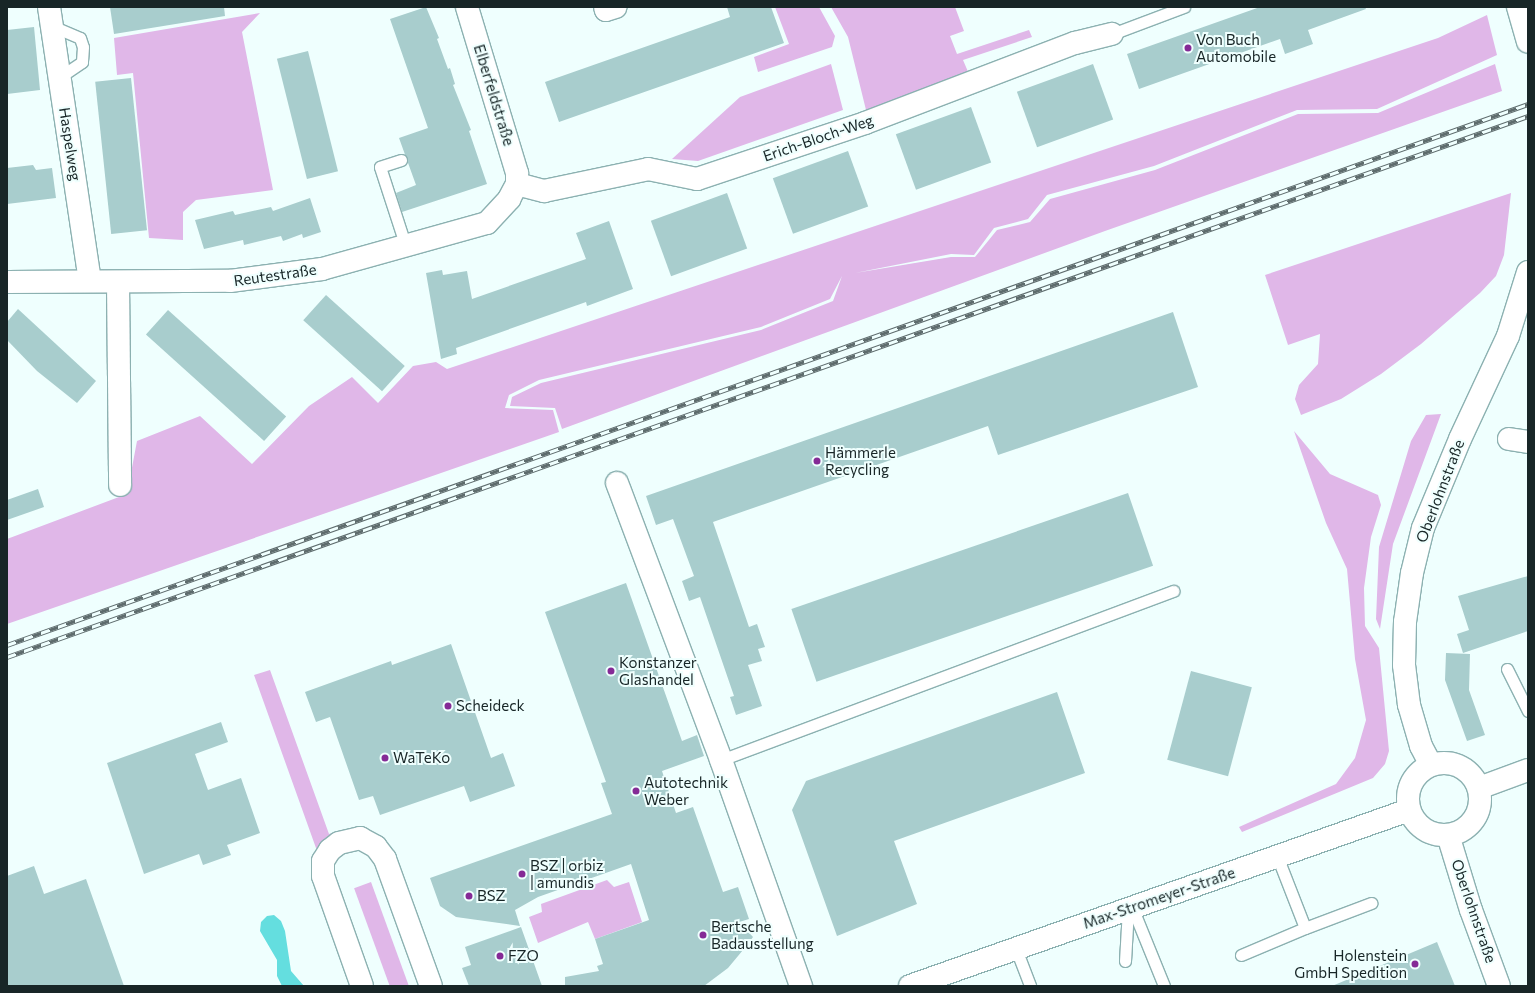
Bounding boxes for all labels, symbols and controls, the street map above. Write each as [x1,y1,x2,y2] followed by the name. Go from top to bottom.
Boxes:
[1196,30,1276,65] place label: Von Buch Automobile
[470,42,518,148] street label: Elberfeldstraße
[1183,43,1193,53] marker: Von Buch Automobile
[55,106,85,182] street label: Haspelweg
[761,111,875,165] street label: Erich-Bloch-Weg
[232,260,318,290] street label: Reutestraße
[1412,437,1468,545] street label: Oberlohnstraße
[825,443,896,478] place label: Hämmerle Recycling
[812,456,822,466] marker: Hämmerle Recycling
[619,653,697,688] place label: Konstanzer Glashandel
[606,666,616,676] marker: Konstanzer Glashandel
[456,697,525,715] place label: Scheideck
[443,701,453,711] marker: Scheideck
[393,749,450,767] place label: WaTeKo
[380,753,390,763] marker: WaTeKo
[644,773,728,808] place label: Autotechnik Weber
[631,786,641,796] marker: Autotechnik Weber
[530,856,603,891] place label: BSZ | orbiz | amundis
[1448,857,1500,965] street label: Oberlohnstraße
[1081,864,1237,932] street label: Max-Stromeyer-Straße
[517,869,527,879] marker: BSZ | orbiz | amundis
[477,887,506,905] place label: BSZ
[464,891,474,901] marker: BSZ
[711,917,814,952] place label: Bertsche Badausstellung
[698,930,708,940] marker: Bertsche Badausstellung
[1294,946,1407,981] place label: Holenstein GmbH Spedition
[508,947,539,965] place label: FZO
[495,951,505,961] marker: FZO
[1410,959,1420,969] marker: Holenstein GmbH Spedition

